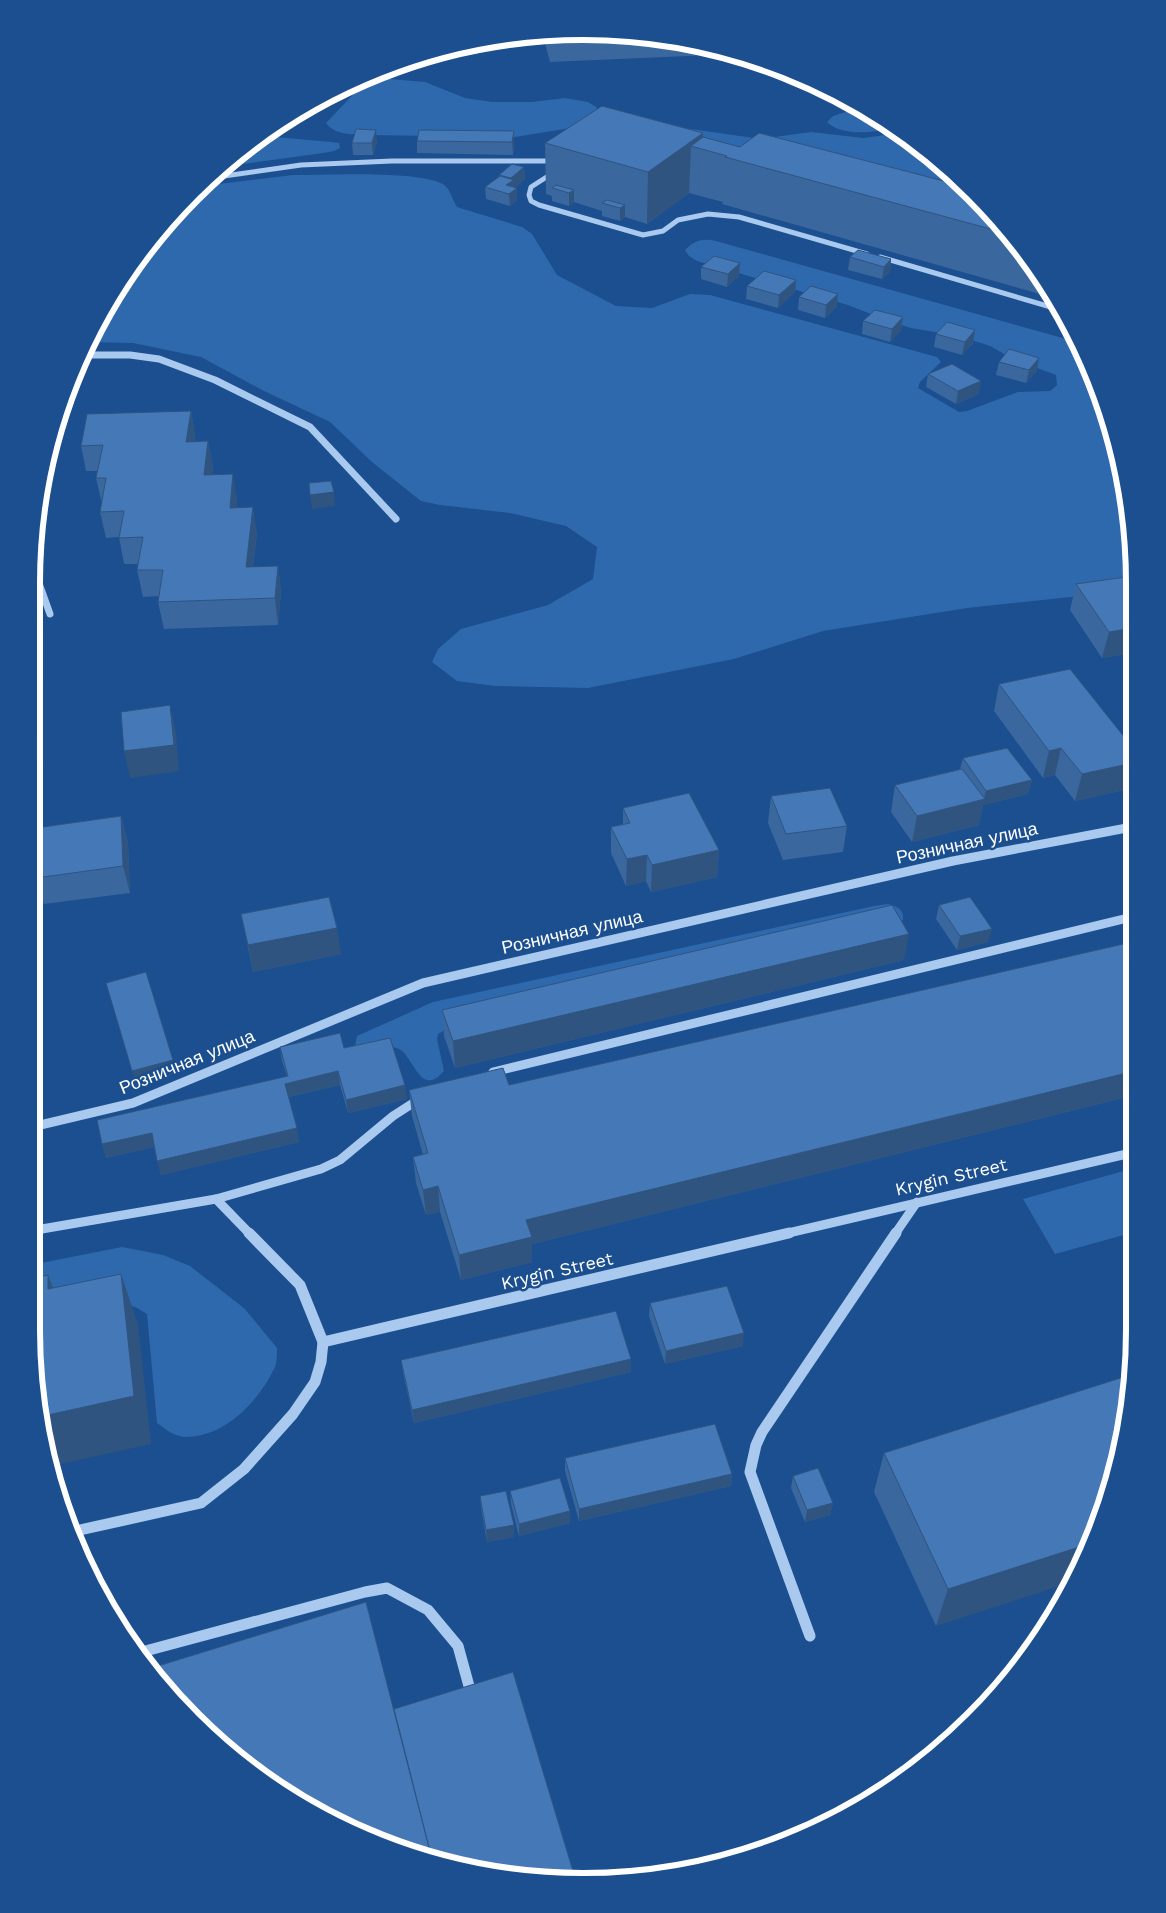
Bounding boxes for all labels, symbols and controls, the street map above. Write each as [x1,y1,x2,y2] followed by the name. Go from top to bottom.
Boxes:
[894,817,1040,868] street label: Розничная улица
[499,905,645,958] street label: Розничная улица
[116,1024,258,1098] street label: Розничная улица
[893,1153,1009,1200] street label: Krygin Street
[499,1247,615,1294] street label: Krygin Street

